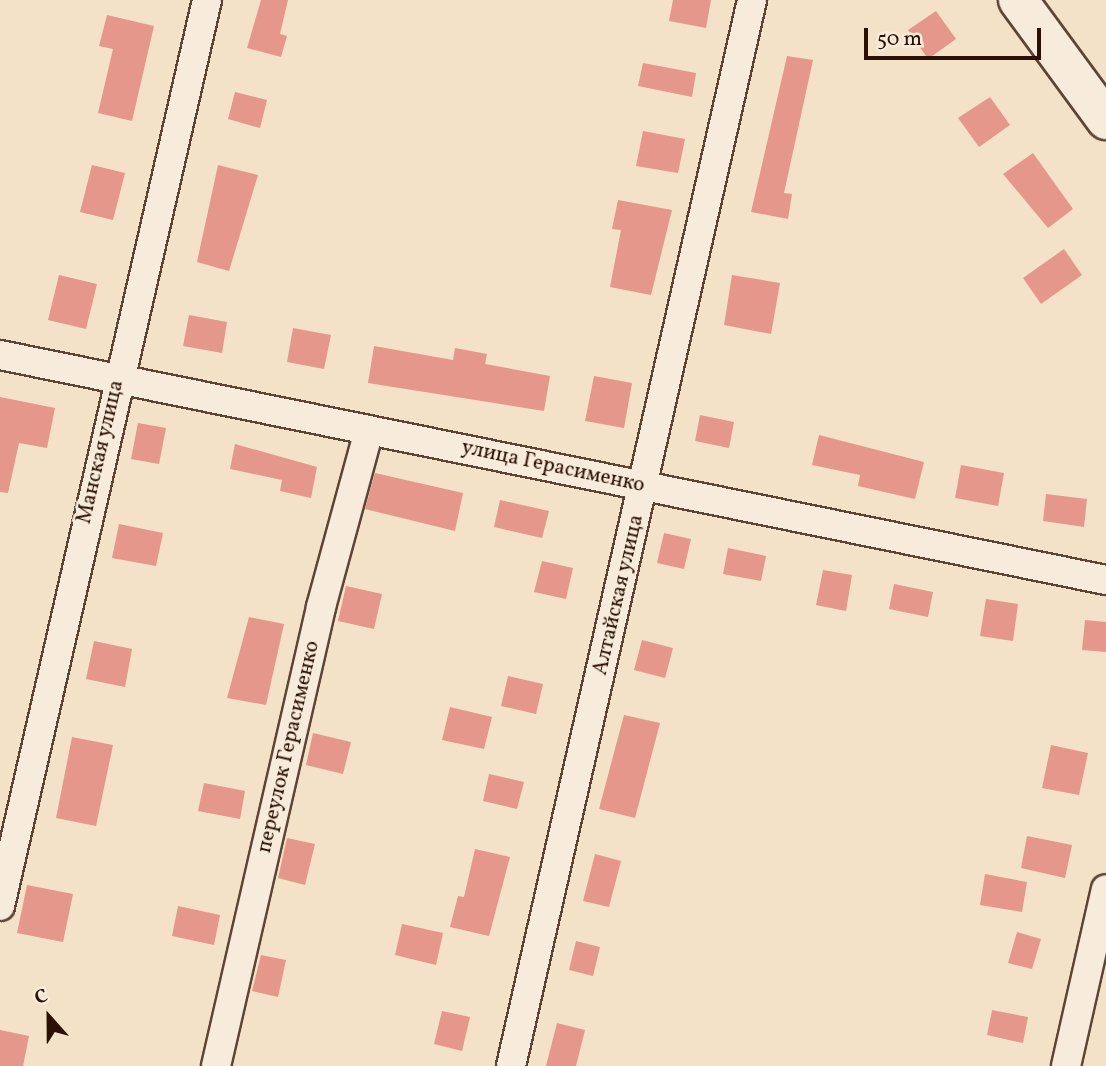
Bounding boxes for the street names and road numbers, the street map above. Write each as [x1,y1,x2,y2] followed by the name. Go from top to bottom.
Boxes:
[72,377,130,527] street label: Манская улица
[459,435,647,499] street label: улица Герасименко
[588,512,650,678] street label: Алтайская улица
[252,639,326,855] street label: переулок Герасименко

